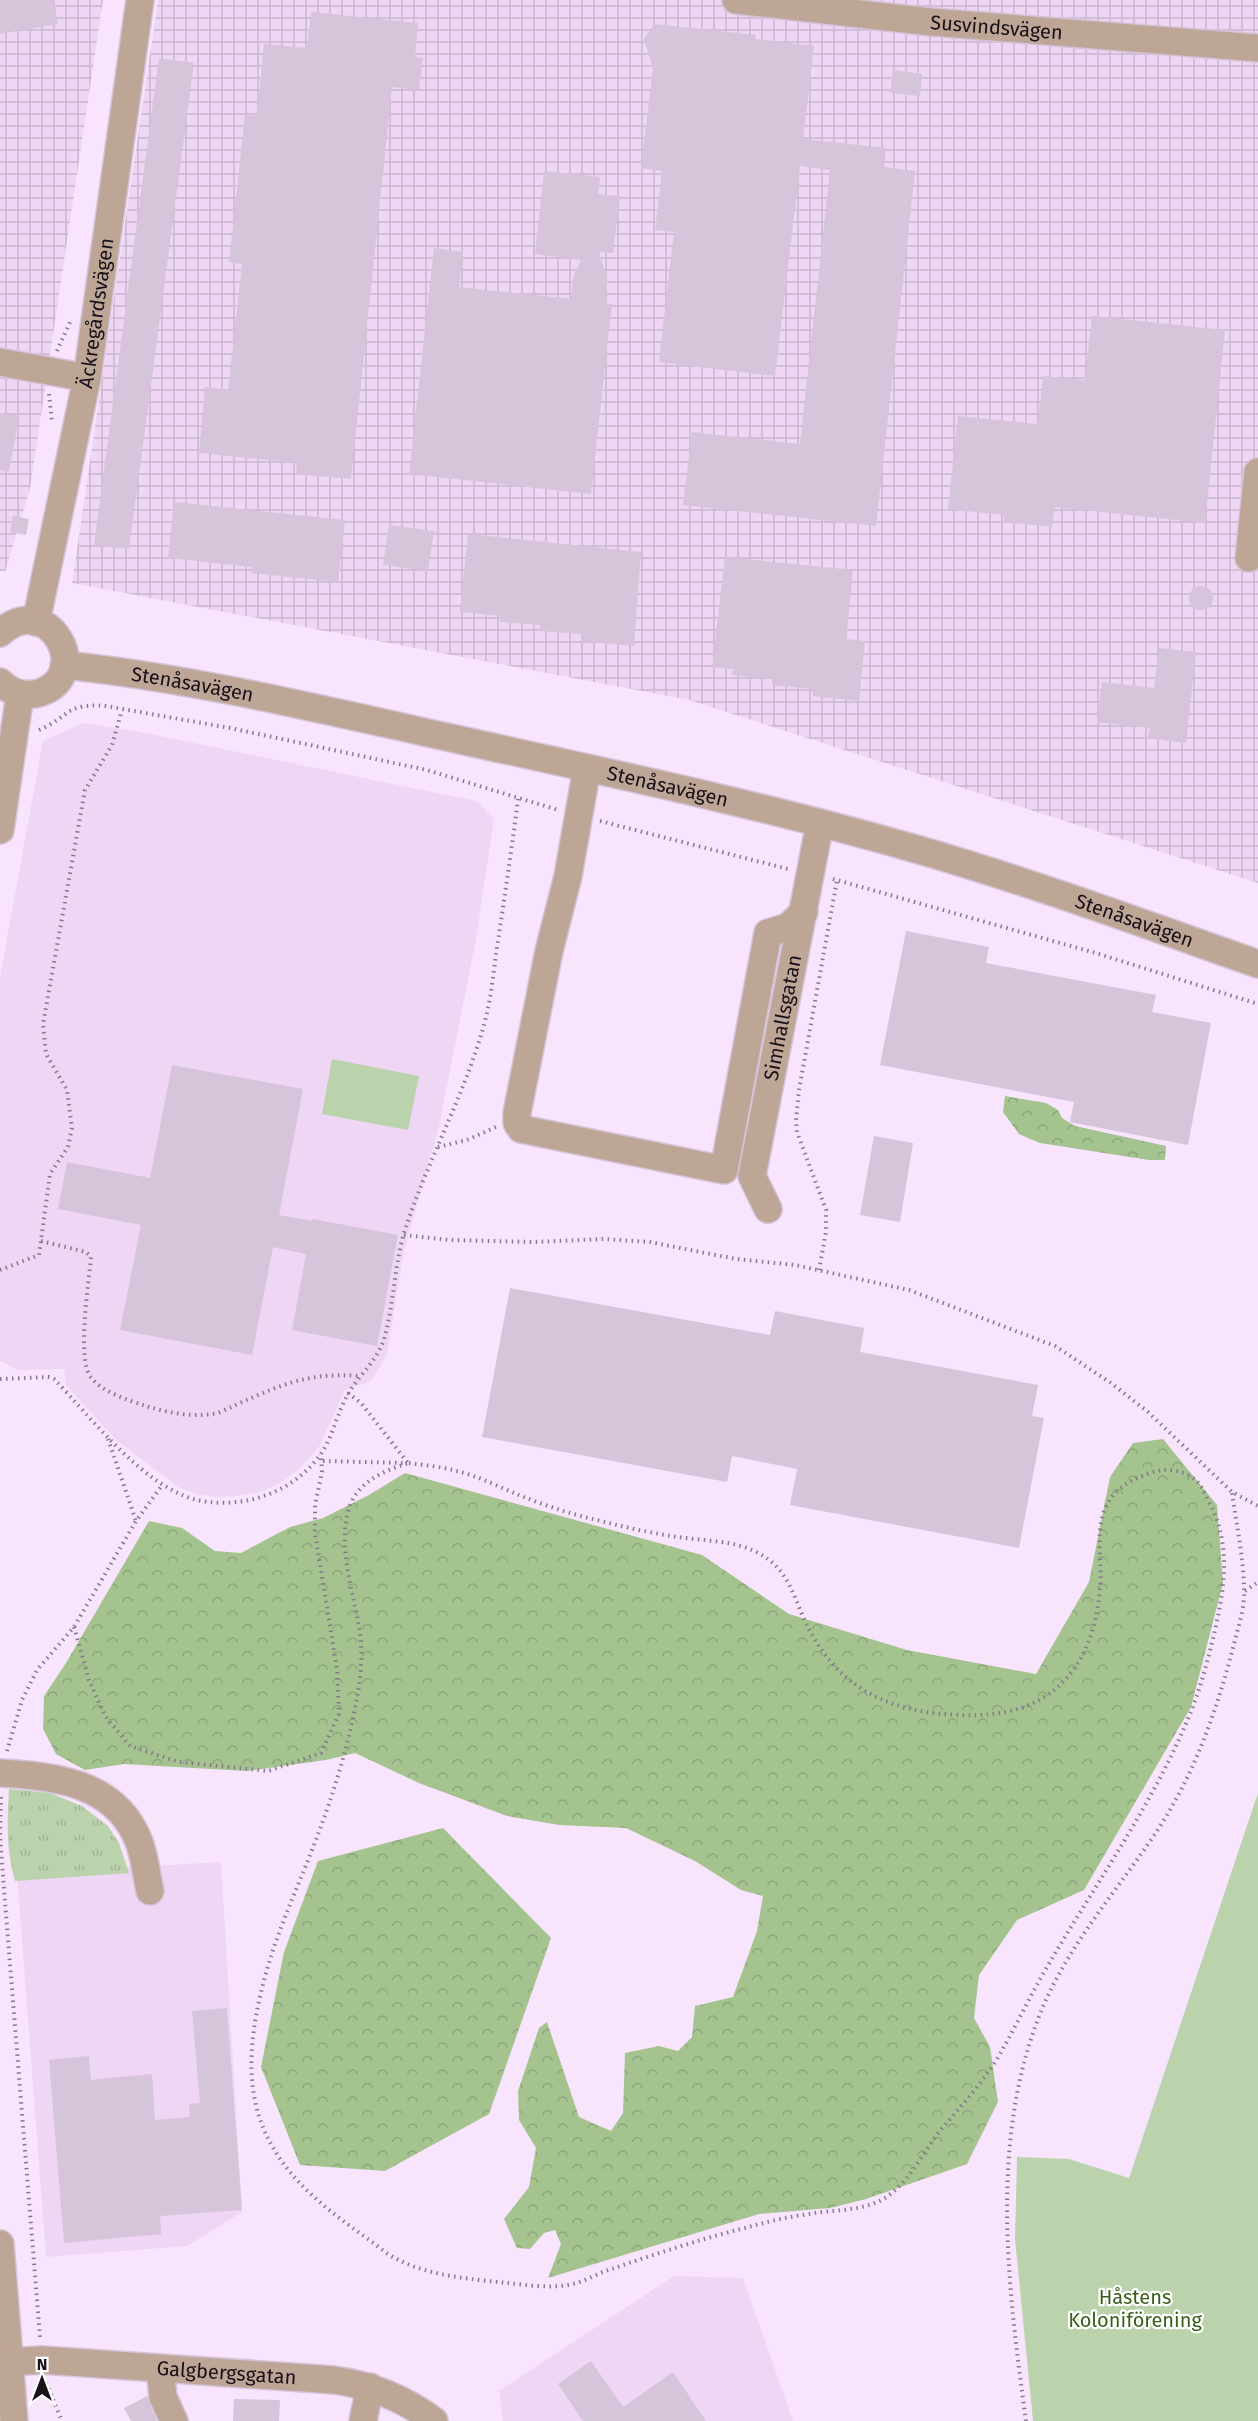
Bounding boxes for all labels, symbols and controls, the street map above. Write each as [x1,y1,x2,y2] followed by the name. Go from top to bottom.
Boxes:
[929,10,1064,44] street label: Susvindsvägen
[73,236,119,390] street label: Äckregårdsvägen
[130,662,256,707] street label: Stenåsavägen
[605,761,731,812] street label: Stenåsavägen
[1072,889,1197,952] street label: Stenåsavägen
[759,953,806,1083] street label: Simhallsgatan
[1068,2285,1202,2332] park label: Håstens Koloniförening
[12,2349,72,2409] north arrow
[37,2355,47,2374] text: N
[156,2356,297,2389] street label: Galgbergsgatan

